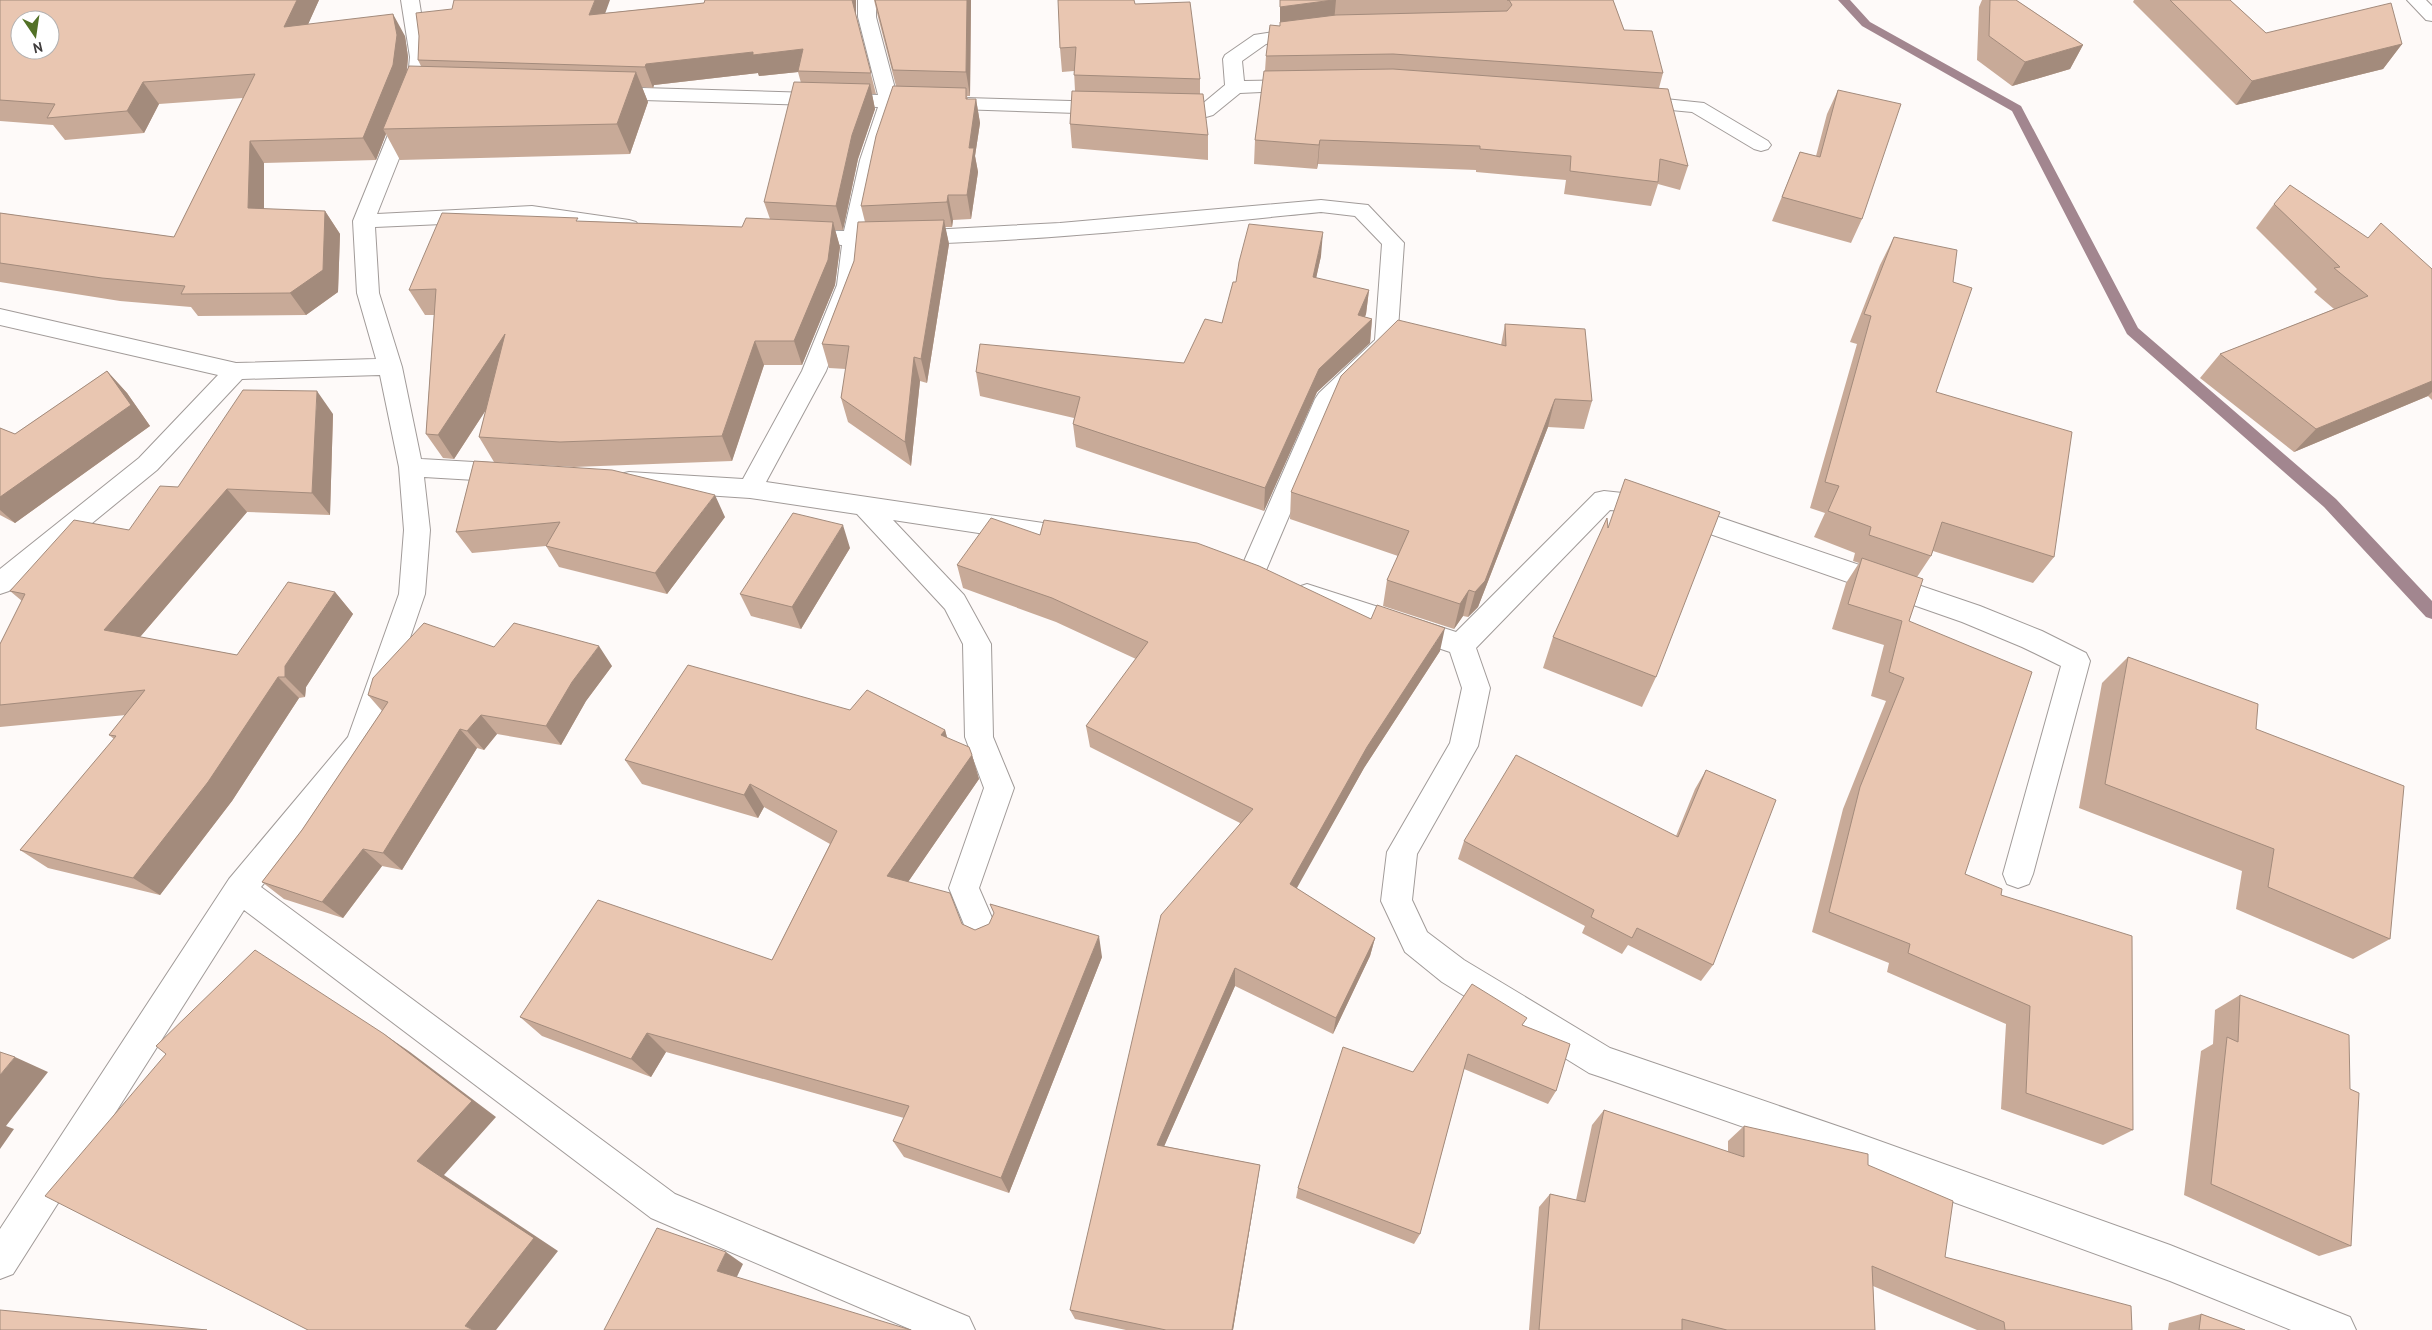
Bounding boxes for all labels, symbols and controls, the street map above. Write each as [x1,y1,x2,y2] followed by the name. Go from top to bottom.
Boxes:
[10,10,60,60] north arrow
[31,38,44,57] text: N

